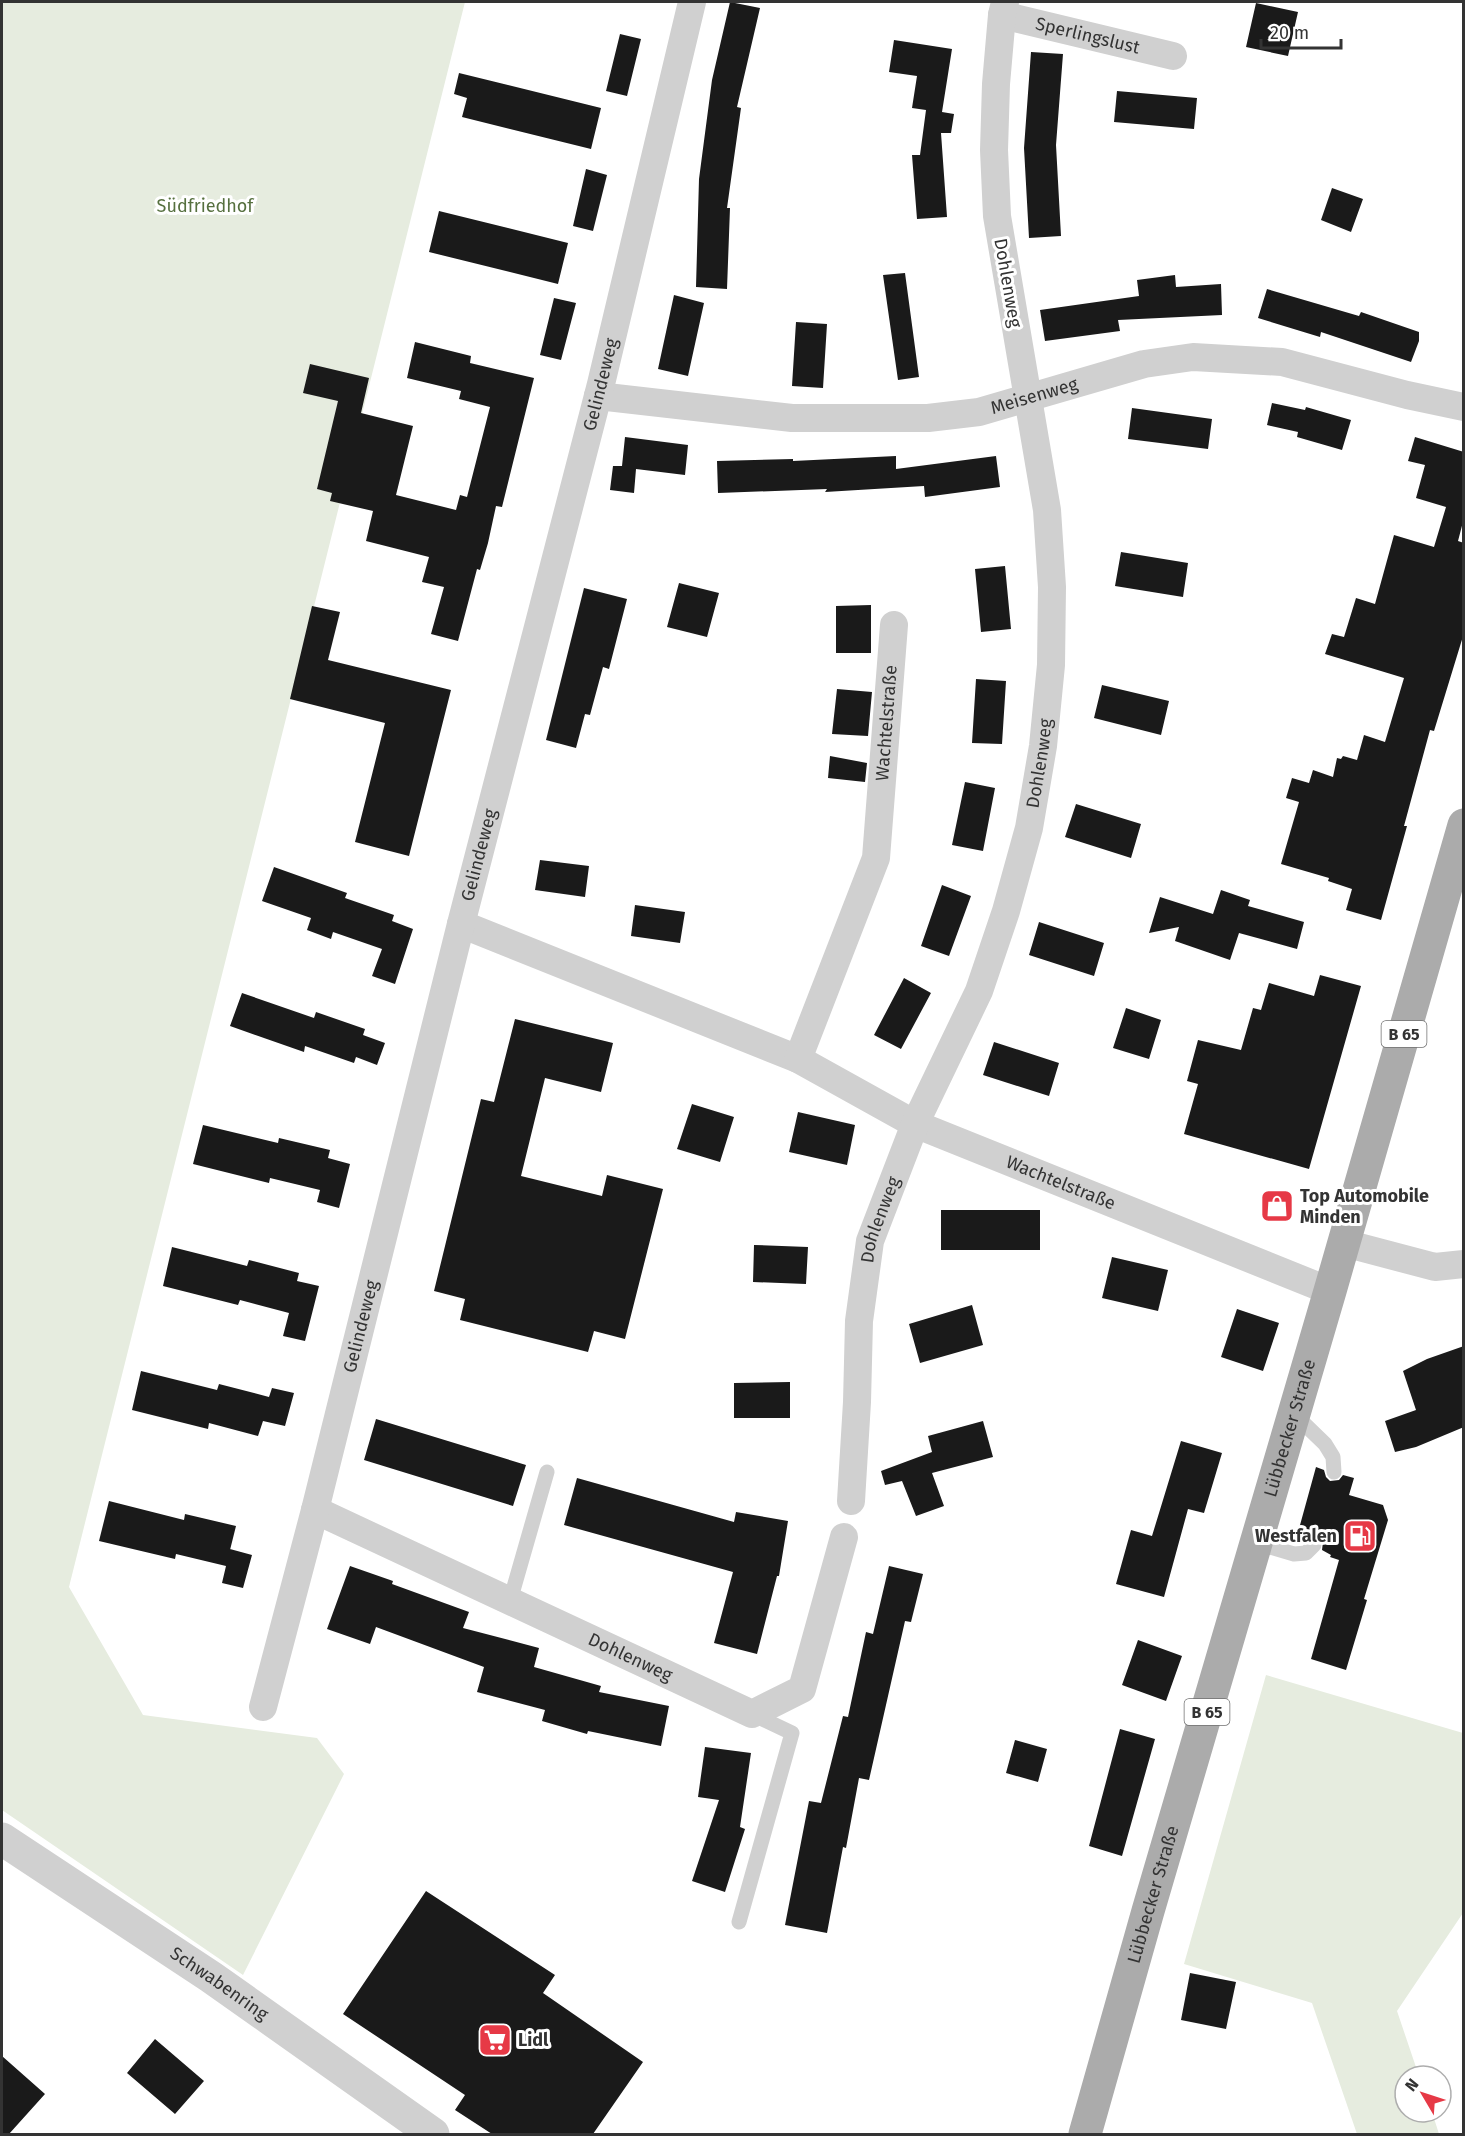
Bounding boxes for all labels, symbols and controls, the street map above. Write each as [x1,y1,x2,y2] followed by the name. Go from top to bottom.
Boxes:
[1033,12,1142,59] street label: Sperlingslust
[1261,12,1340,50] scale bar
[1270,22,1309,44] text: 20 m
[157,195,255,217] park label: Südfriedhof
[989,237,1027,330] street label: Dohlenweg
[578,335,623,433] street label: Gelindeweg
[988,373,1081,419] street label: Meisenweg
[871,664,902,782] street label: Wachtelstraße
[1022,717,1057,810] street label: Dohlenweg
[456,806,502,904] street label: Gelindeweg
[1382,1021,1426,1047] road number: B 65
[1003,1151,1119,1215] street label: Wachtelstraße
[856,1173,905,1264] street label: Dohlenweg
[1300,1185,1429,1228] place label: Top Automobile Minden
[1259,1188,1295,1224] shop icon: Top Automobile Minden
[339,1277,383,1375] street label: Gelindeweg
[1259,1357,1320,1500] street label: Lübbecker Straße
[1342,1518,1378,1554] fuel station icon: Westfalen
[1255,1525,1337,1547] place label: Westfalen
[585,1628,676,1687] street label: Dohlenweg
[1184,1699,1230,1725] road number: B 65
[1123,1823,1183,1966] street label: Lübbecker Straße
[166,1942,273,2025] street label: Schwabenring
[477,2022,513,2058] supermarket icon: Lidl
[518,2029,549,2051] place label: Lidl
[1393,2064,1453,2124] north arrow
[1401,2075,1422,2095] text: N

